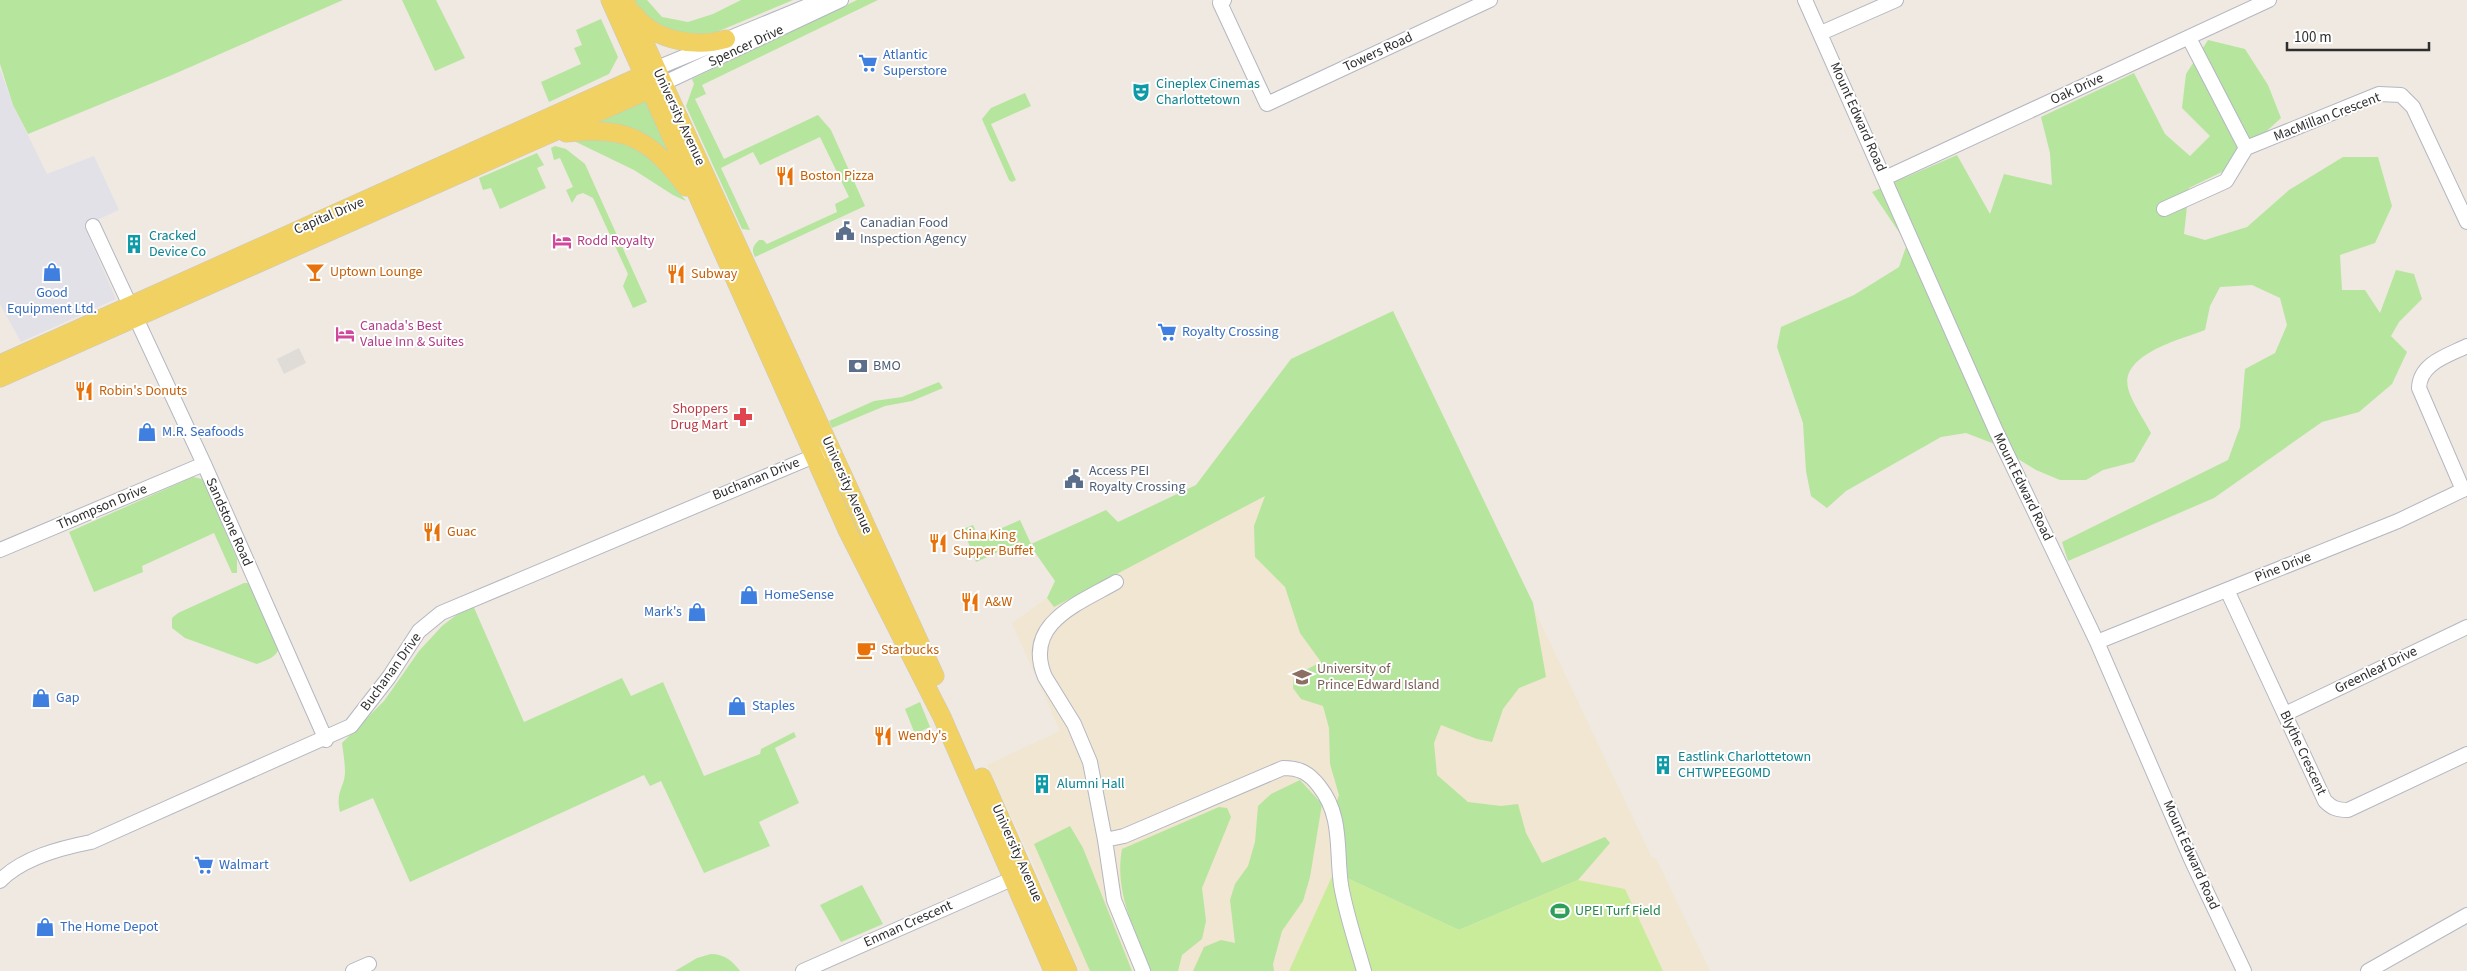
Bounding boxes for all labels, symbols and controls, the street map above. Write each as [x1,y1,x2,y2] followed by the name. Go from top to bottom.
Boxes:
[705,20,787,72] street label: Spencer Drive
[2287,20,2430,52] scale bar
[1340,27,1416,77] street label: Towers Road
[2294,27,2332,48] text: 100 m
[883,45,947,81] place label: Atlantic Superstore
[857,52,879,74] supermarket icon: Atlantic Superstore
[1825,59,1891,175] street label: Mount Edward Road
[648,65,710,169] street label: University Avenue
[2047,68,2107,110] street label: Oak Drive
[1156,74,1260,110] place label: Cineplex Cinemas Charlottetown
[1130,81,1152,103] theatre icon: Cineplex Cinemas Charlottetown
[2271,87,2384,147] street label: MacMillan Crescent
[774,165,796,187] restaurant icon: Boston Pizza
[800,166,874,186] place label: Boston Pizza
[291,192,367,240] street label: Capital Drive
[860,213,967,249] place label: Canadian Food Inspection Agency
[834,220,856,242] public building icon: Canadian Food Inspection Agency
[149,226,206,262] place label: Cracked Device Co
[551,230,573,252] hotel icon: Rodd Royalty
[577,231,655,251] place label: Rodd Royalty
[123,233,145,255] building icon: Cracked Device Co
[41,261,63,283] shop icon: Good Equipment Ltd.
[304,261,326,283] bar icon: Uptown Lounge
[330,262,423,282] place label: Uptown Lounge
[665,263,687,285] restaurant icon: Subway
[691,264,738,284] place label: Subway
[7,283,97,319] place label: Good Equipment Ltd.
[360,316,464,352] place label: Canada's Best Value Inn & Suites
[1156,321,1178,343] supermarket icon: Royalty Crossing
[1182,322,1278,342] place label: Royalty Crossing
[334,323,356,345] hotel icon: Canada's Best Value Inn & Suites
[847,355,869,377] bank icon: BMO
[873,356,901,376] place label: BMO
[73,380,95,402] restaurant icon: Robin's Donuts
[99,381,187,401] place label: Robin's Donuts
[670,399,728,435] place label: Shoppers Drug Mart
[732,406,754,428] pharmacy icon: Shoppers Drug Mart
[136,421,158,443] shop icon: M.R. Seafoods
[162,422,244,442] place label: M.R. Seafoods
[1988,430,2058,544] street label: Mount Edward Road
[817,433,877,537] street label: University Avenue
[709,452,803,506] street label: Buchanan Drive
[1089,461,1185,497] place label: Access PEI Royalty Crossing
[1063,468,1085,490] public building icon: Access PEI Royalty Crossing
[201,474,257,570] street label: Sandstone Road
[54,479,150,535] street label: Thompson Drive
[421,521,443,543] restaurant icon: Guac
[447,522,477,542] place label: Guac
[953,525,1034,561] place label: China King Supper Buffet
[927,532,949,554] restaurant icon: China King Supper Buffet
[2252,547,2314,587] street label: Pine Drive
[738,584,760,606] shop icon: HomeSense
[764,585,834,605] place label: HomeSense
[959,591,981,613] restaurant icon: A&W
[985,592,1012,612] place label: A&W
[686,601,708,623] shop icon: Mark's
[644,602,682,622] place label: Mark's
[356,629,426,715] street label: Buchanan Drive
[855,639,877,661] cafe icon: Starbucks
[881,640,939,660] place label: Starbucks
[2331,641,2421,699] street label: Greenleaf Drive
[1317,659,1440,695] place label: University of Prince Edward Island
[1291,666,1313,688] school or university icon: University of Prince Edward Island
[30,687,52,709] shop icon: Gap
[56,688,80,708] place label: Gap
[726,695,748,717] shop icon: Staples
[752,696,795,716] place label: Staples
[2275,707,2331,799] street label: Blythe Crescent
[872,725,894,747] restaurant icon: Wendy's
[898,726,947,746] place label: Wendy's
[1678,747,1811,783] place label: Eastlink Charlottetown CHTWPEEG0MD
[1652,754,1674,776] building icon: Eastlink Charlottetown CHTWPEEG0MD
[1031,773,1053,795] building icon: Alumni Hall
[1057,774,1125,794] place label: Alumni Hall
[2158,797,2224,913] street label: Mount Edward Road
[987,801,1047,905] street label: University Avenue
[193,854,215,876] supermarket icon: Walmart
[219,855,269,875] place label: Walmart
[860,895,956,952] street label: Enman Crescent
[1549,900,1571,922] sports icon: UPEI Turf Field
[1575,901,1661,921] place label: UPEI Turf Field
[34,916,56,938] shop icon: The Home Depot
[60,917,159,937] place label: The Home Depot

